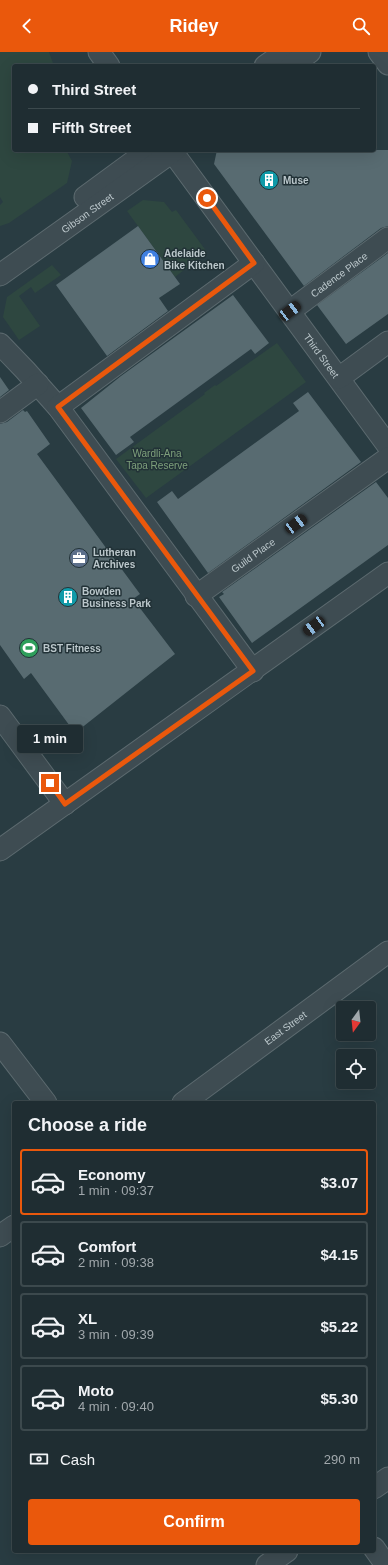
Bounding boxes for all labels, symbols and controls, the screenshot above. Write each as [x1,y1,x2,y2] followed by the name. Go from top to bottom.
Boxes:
[16,15,38,37] icon: back
[350,15,372,37] icon: search
[169,16,219,36] text: Ridey
[52,81,136,98] text: Third Street
[52,119,131,136] text: Fifth Street
[258,169,280,191] building icon: Muse
[283,175,309,186] place label: Muse
[198,189,216,207] route start
[59,190,115,235] street label: Gibson Street
[139,248,161,270] shop icon: Adelaide Bike Kitchen
[164,248,225,271] place label: Adelaide Bike Kitchen
[308,250,370,299] street label: Cadence Place
[277,299,303,323] car
[302,331,342,380] street label: Third Street
[126,448,188,471] park label: Wardli-Ana Tapa Reserve
[283,512,309,536] car
[229,535,277,575] street label: Guild Place
[68,547,90,569] office icon: Lutheran Archives
[93,547,136,570] place label: Lutheran Archives
[57,586,79,608] building icon: Bowden Business Park
[82,586,151,609] place label: Bowden Business Park
[301,614,327,638] car
[18,637,40,659] sports icon: BST Fitness
[43,643,101,654] place label: BST Fitness
[17,725,83,753] callout: 1 min
[33,731,67,746] text: 1 min
[41,774,59,792] route end
[336,1001,376,1041] north arrow
[336,1001,376,1089] map controls
[262,1008,309,1047] street label: East Street
[336,1049,376,1089] button: locate
[28,1115,147,1135] text: Choose a ride
[30,1164,66,1200] icon: car
[78,1166,146,1183] text: Economy
[320,1174,358,1191] text: $3.07
[78,1183,154,1198] text: 1 min · 09:37
[30,1236,66,1272] icon: car
[78,1238,136,1255] text: Comfort
[320,1246,358,1263] text: $4.15
[78,1255,154,1270] text: 2 min · 09:38
[30,1308,66,1344] icon: car
[78,1310,97,1327] text: XL
[320,1318,358,1335] text: $5.22
[78,1327,154,1342] text: 3 min · 09:39
[30,1380,66,1416] icon: car
[78,1382,114,1399] text: Moto
[320,1390,358,1407] text: $5.30
[78,1399,154,1414] text: 4 min · 09:40
[28,1448,50,1470] icon: cash
[60,1451,95,1468] text: Cash
[324,1452,360,1467] text: 290 m
[28,1499,360,1545] button: Confirm

